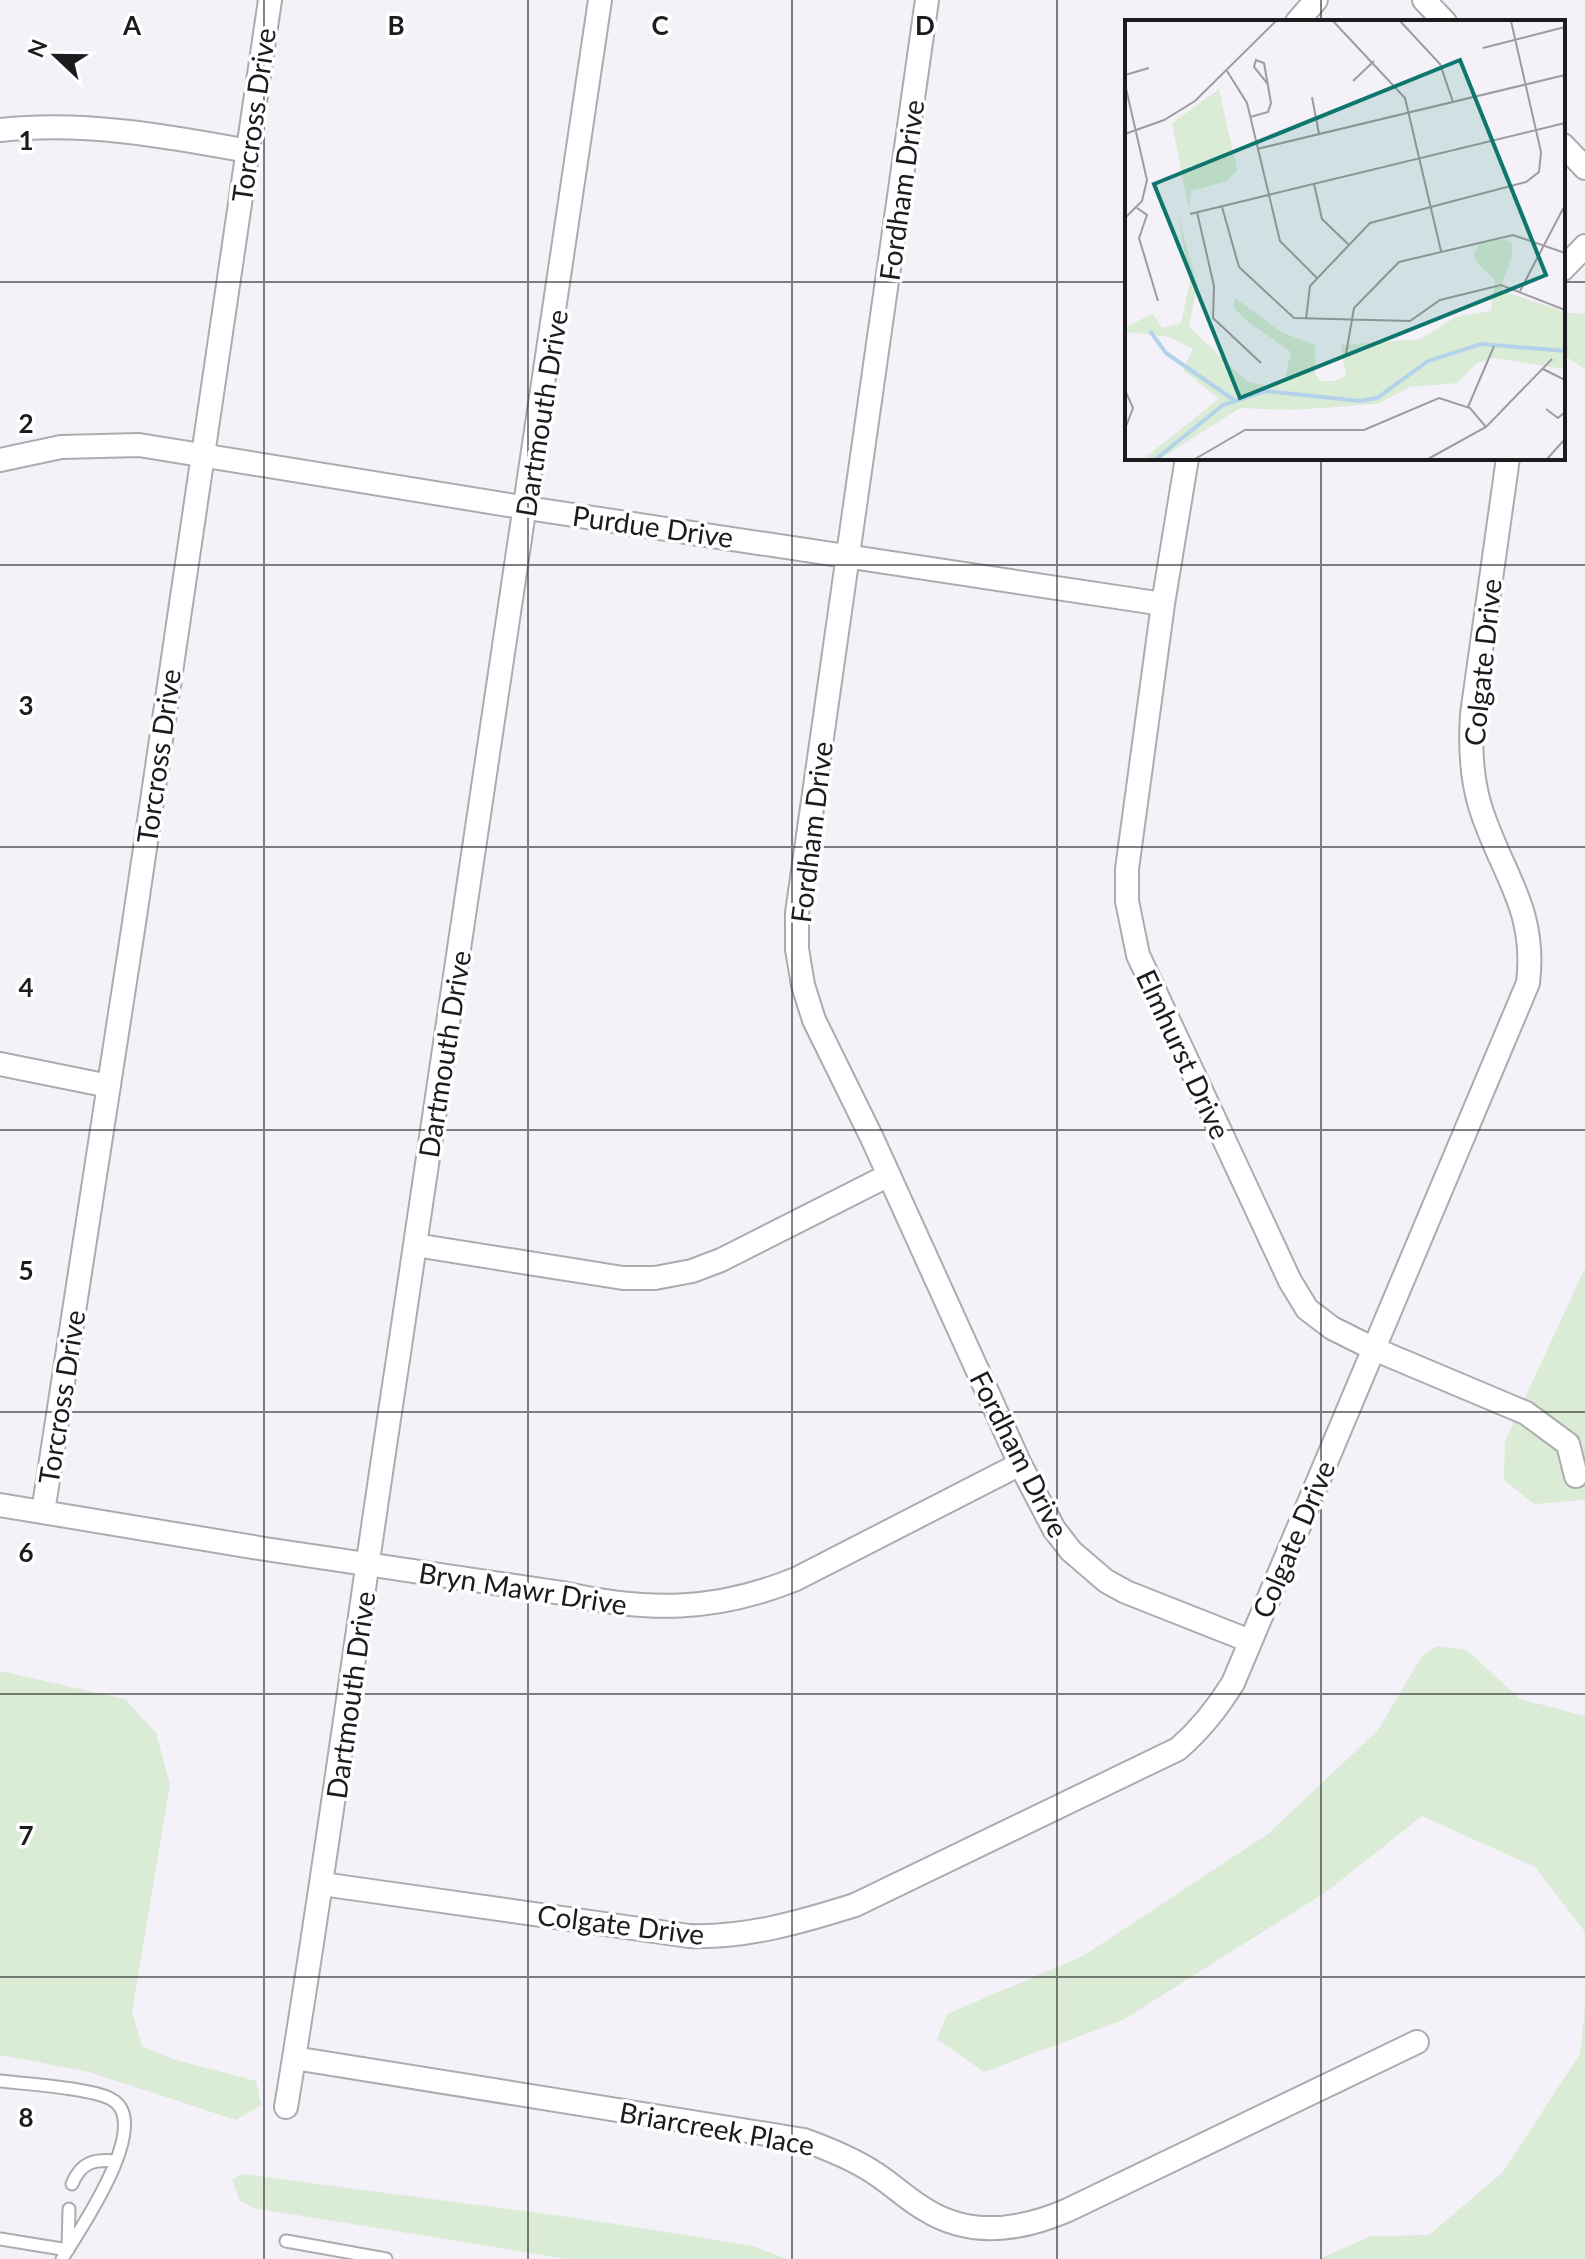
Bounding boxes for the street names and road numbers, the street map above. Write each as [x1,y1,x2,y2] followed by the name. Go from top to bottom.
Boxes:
[224,26,282,204] street label: Torcross Drive
[871,97,931,283] street label: Fordham Drive
[508,307,574,519] street label: Dartmouth Drive
[570,498,736,554] street label: Purdue Drive
[1456,577,1508,747] street label: Colgate Drive
[129,667,187,845] street label: Torcross Drive
[783,739,839,925] street label: Fordham Drive
[411,948,477,1160] street label: Dartmouth Drive
[1130,964,1238,1144] street label: Elmhurst Drive
[30,1308,92,1486] street label: Torcross Drive
[963,1365,1077,1543] street label: Fordham Drive
[1245,1455,1341,1623] street label: Colgate Drive
[417,1555,629,1621] street label: Bryn Mawr Drive
[319,1589,381,1801] street label: Dartmouth Drive
[536,1897,706,1951] street label: Colgate Drive
[617,2094,817,2162] street label: Briarcreek Place

